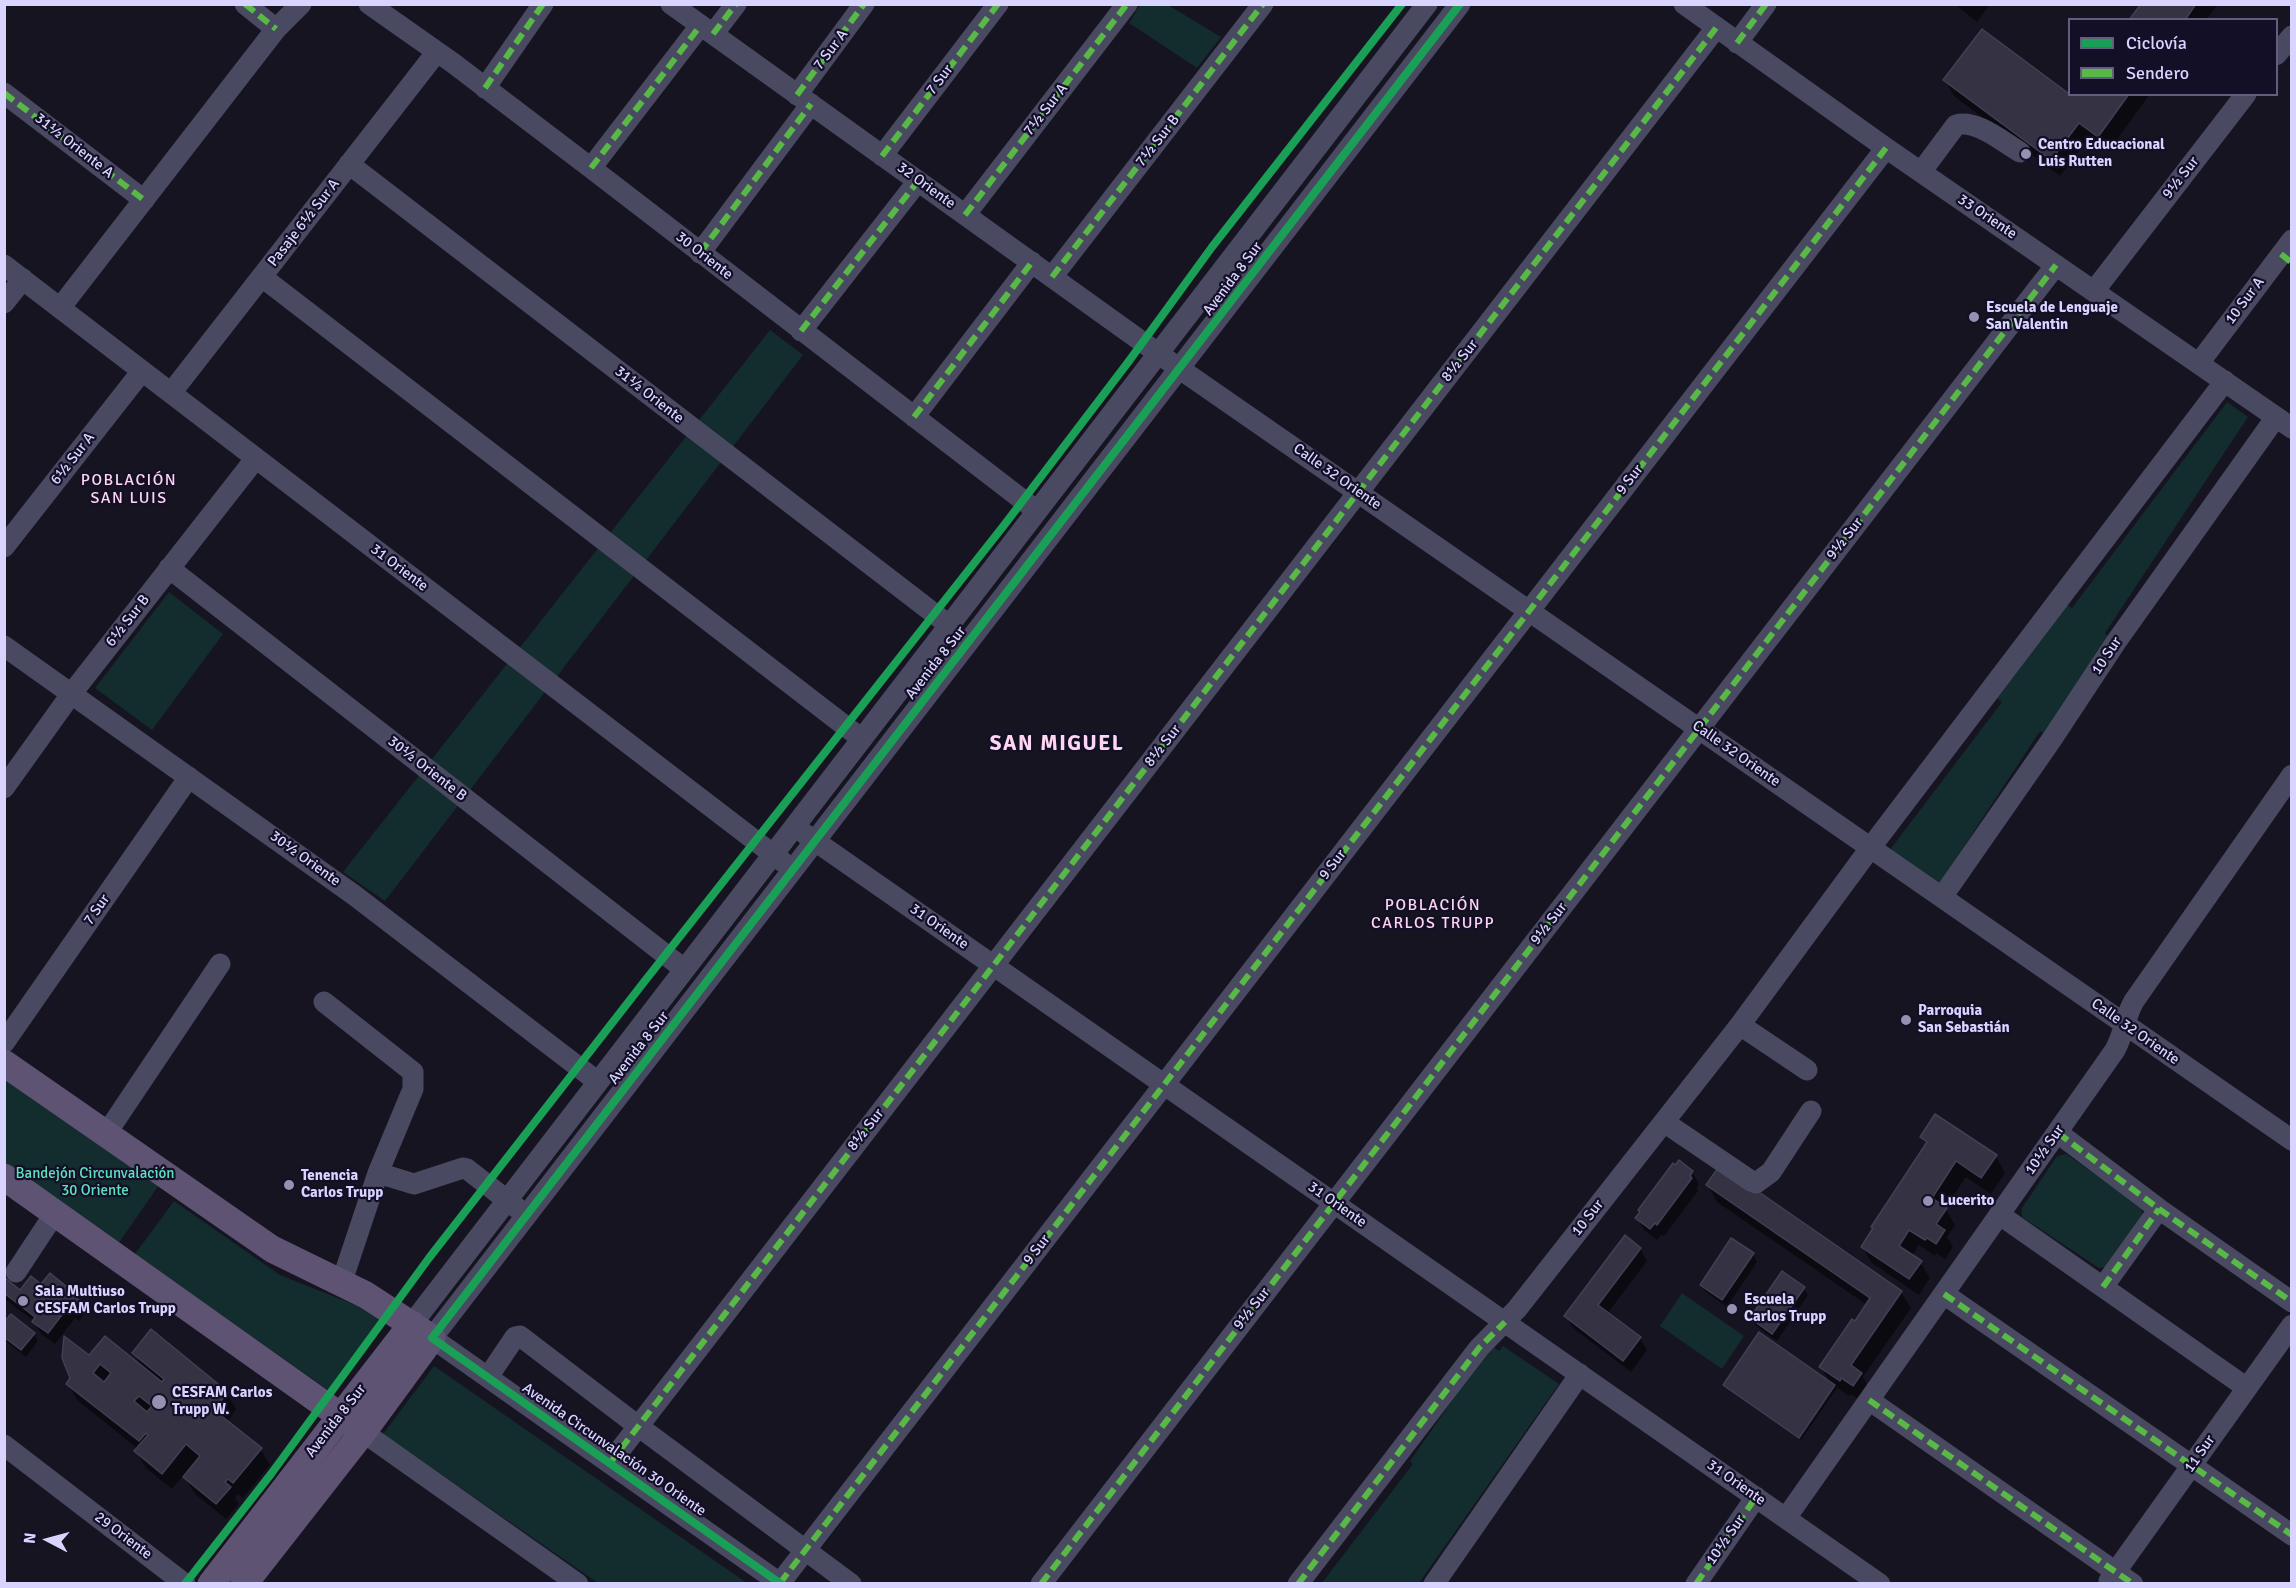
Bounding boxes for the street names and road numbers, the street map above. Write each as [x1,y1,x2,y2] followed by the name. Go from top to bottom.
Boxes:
[810,26,852,74] street label: 7 Sur A
[923,61,957,99] street label: 7 Sur
[1020,80,1072,140] street label: 7½ Sur A
[31,110,117,182] street label: 31½ Oriente A
[1132,111,1184,171] street label: 7½ Sur B
[2159,153,2203,203] street label: 9½ Sur
[893,159,959,213] street label: 32 Oriente
[264,176,344,270] street label: Pasaje 6½ Sur A
[1954,191,2020,243] street label: 33 Oriente
[672,228,736,284] street label: 30 Oriente
[1199,239,1267,319] street label: Avenida 8 Sur
[2222,274,2268,328] street label: 10 Sur A
[1438,336,1482,386] street label: 8½ Sur
[611,362,687,428] street label: 31½ Oriente
[47,429,99,489] street label: 6½ Sur A
[1289,440,1385,514] street label: Calle 32 Oriente
[1613,461,1647,499] street label: 9 Sur
[1823,514,1867,564] street label: 9½ Sur
[367,540,431,596] street label: 31 Oriente
[102,591,154,651] street label: 6½ Sur B
[902,623,970,703] street label: Avenida 8 Sur
[2088,634,2126,678] street label: 10 Sur
[1688,717,1784,791] street label: Calle 32 Oriente
[1141,721,1185,771] street label: 8½ Sur
[384,733,470,805] street label: 30½ Oriente B
[266,827,344,891] street label: 30½ Oriente
[1316,846,1350,884] street label: 9 Sur
[80,891,114,929] street label: 7 Sur
[1527,899,1571,949] street label: 9½ Sur
[906,900,972,954] street label: 31 Oriente
[2087,995,2183,1069] street label: Calle 32 Oriente
[605,1008,673,1088] street label: Avenida 8 Sur
[844,1105,888,1155] street label: 8½ Sur
[2021,1122,2069,1178] street label: 10½ Sur
[1304,1178,1370,1232] street label: 31 Oriente
[1568,1196,1608,1240] street label: 10 Sur
[1020,1231,1054,1269] street label: 9 Sur
[1230,1284,1274,1334] street label: 9½ Sur
[519,1379,709,1521] street label: Avenida Circunvalación 30 Oriente
[302,1381,370,1461] street label: Avenida 8 Sur
[2181,1432,2219,1476] street label: 11 Sur
[1703,1456,1769,1510] street label: 31 Oriente
[91,1508,155,1564] street label: 29 Oriente
[1702,1512,1750,1568] street label: 10½ Sur

